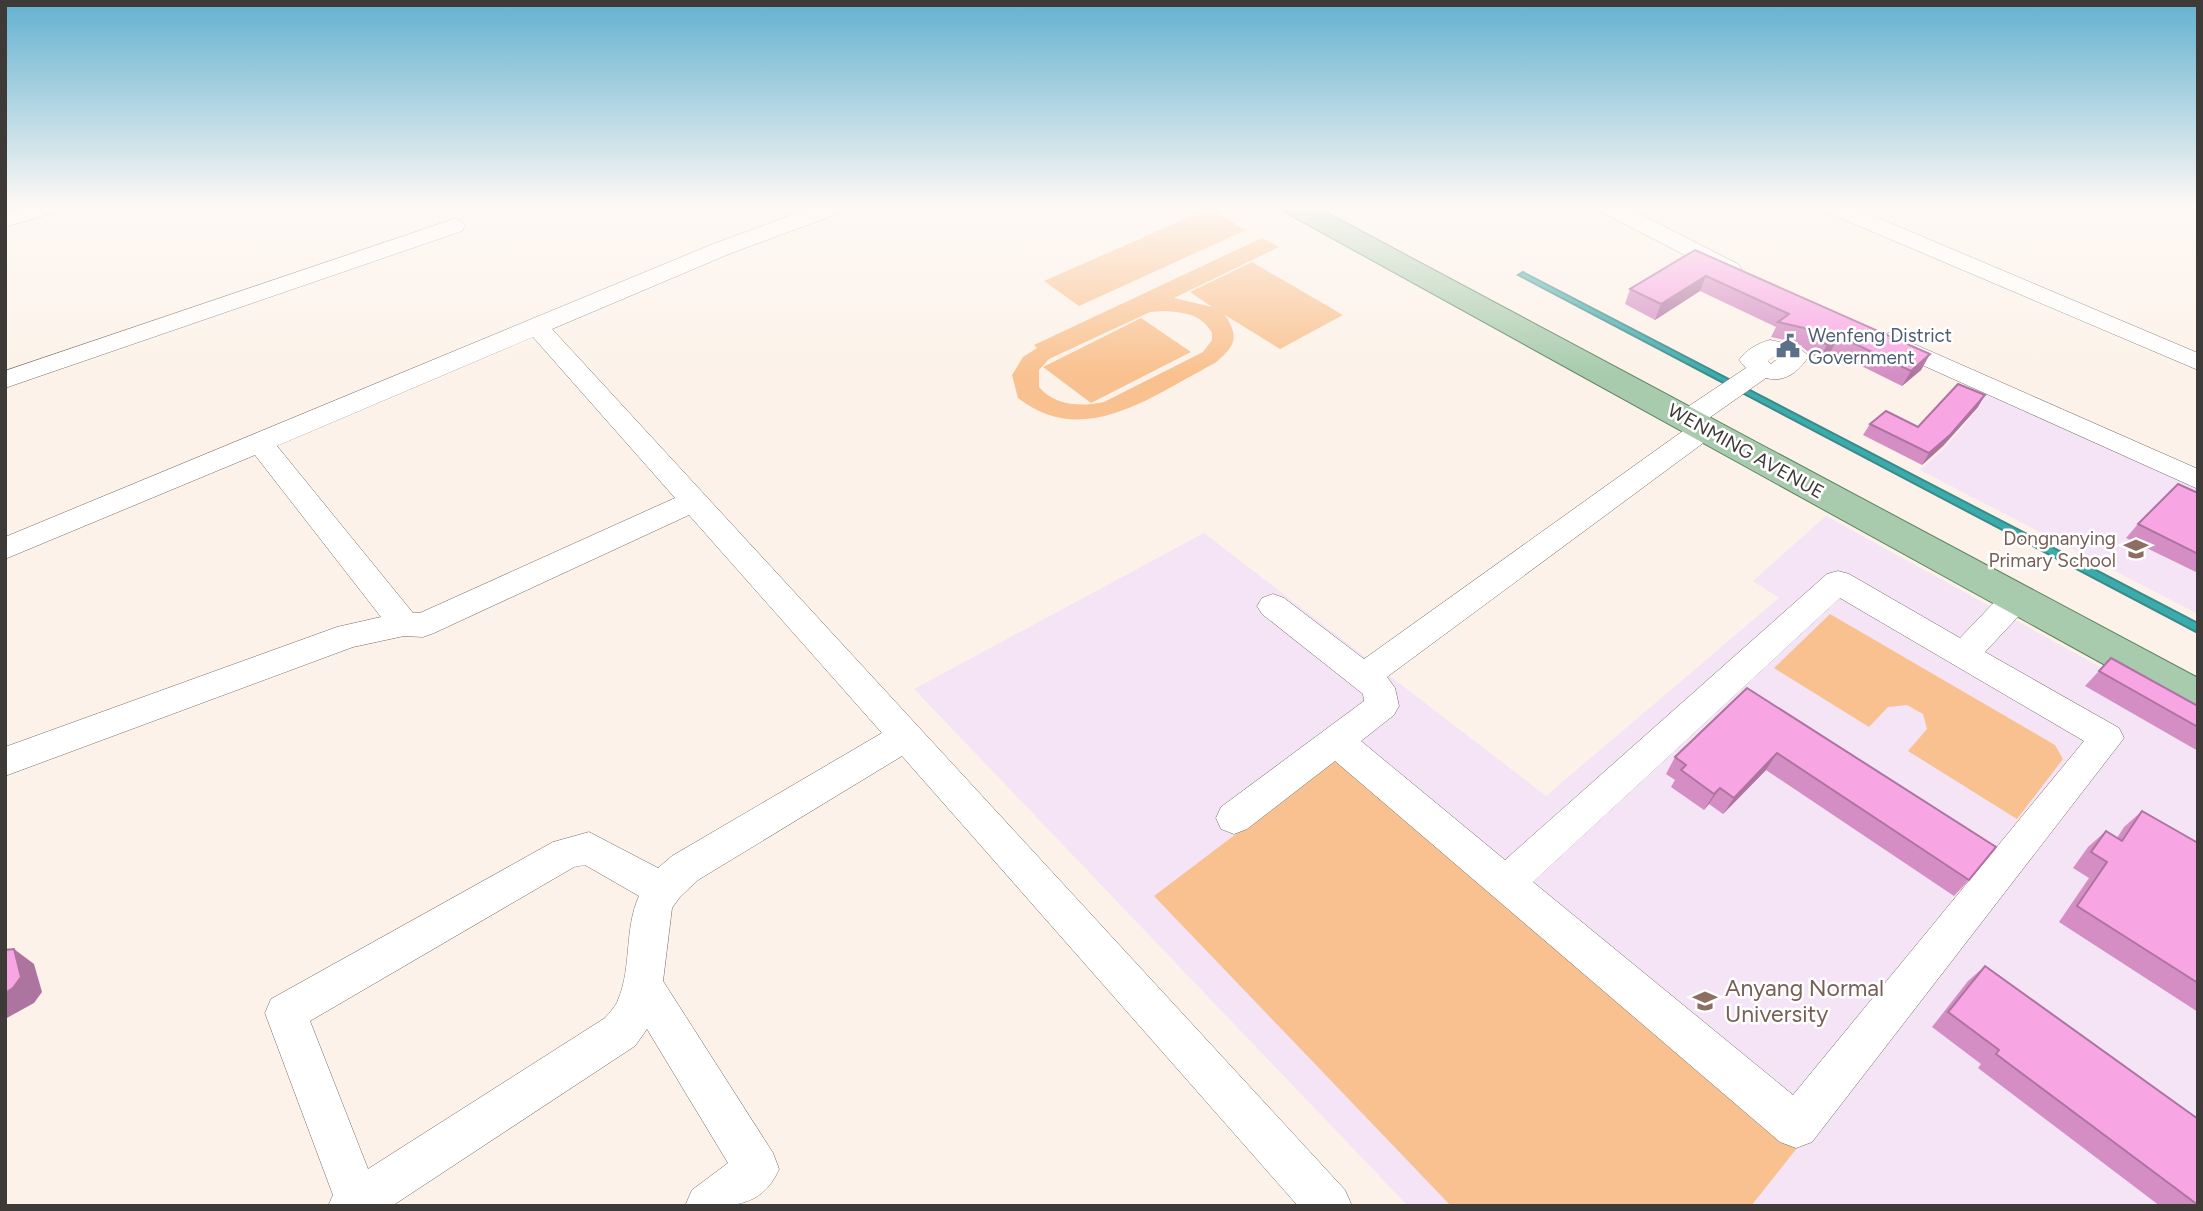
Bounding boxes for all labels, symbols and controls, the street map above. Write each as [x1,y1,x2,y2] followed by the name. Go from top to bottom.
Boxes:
[1808,324,1952,369] place label: Wenfeng District Government
[1774,332,1802,360] public building icon: Wenfeng District Government
[1664,398,1828,504] street label: WENMING AVENUE
[1989,527,2116,572] place label: Dongnanying Primary School
[2122,535,2150,563] school or university icon: Dongnanying Primary School
[1725,974,1884,1028] place label: Anyang Normal University
[1691,987,1719,1015] school or university icon: Anyang Normal University

